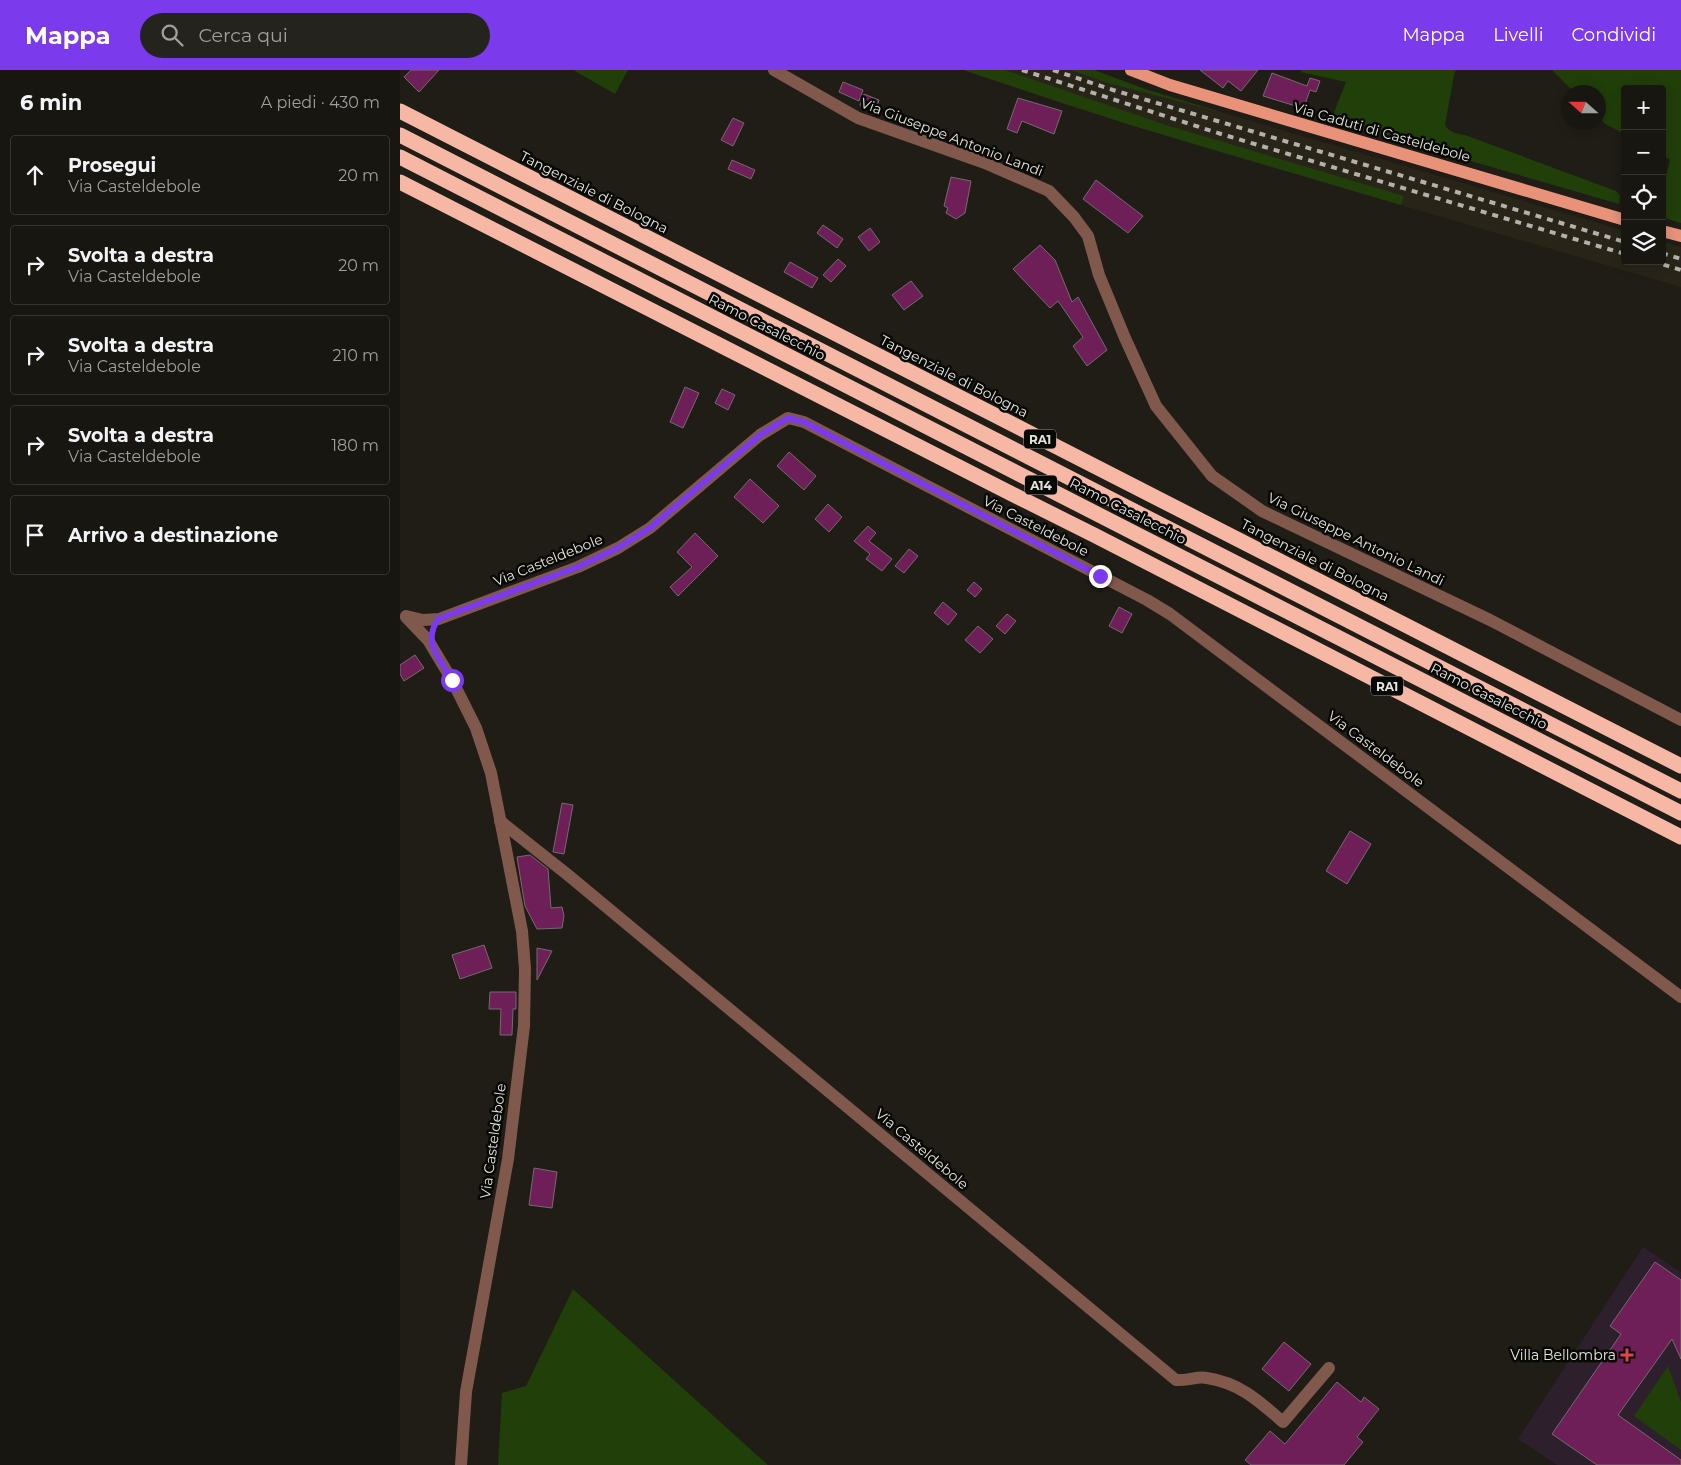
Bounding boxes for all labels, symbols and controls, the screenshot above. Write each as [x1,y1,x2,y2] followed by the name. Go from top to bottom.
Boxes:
[140,13,490,58] search box
[25,21,110,50] text: Mappa
[158,21,186,49] icon: search
[198,24,288,47] text: Cerca qui
[1402,24,1465,46] text: Mappa
[1493,24,1544,46] text: Livelli
[1572,24,1656,46] text: Condividi
[1561,85,1606,130] north arrow
[1621,85,1666,265] map controls
[1621,85,1666,130] button: +
[20,90,82,115] text: 6 min
[261,93,380,112] text: A piedi · 430 m
[858,94,1046,180] street label: Via Giuseppe Antonio Landi
[1291,98,1473,166] street label: Via Caduti di Casteldebole
[1621,130,1666,175] button: −
[517,147,671,237] street label: Tangenziale di Bologna
[68,154,156,177] text: Prosegui
[21,161,49,189] icon: ahead
[338,166,379,185] text: 20 m
[1621,175,1666,220] button: locate
[68,177,201,196] text: Via Casteldebole
[1621,220,1666,265] button: layers
[68,244,214,267] text: Svolta a destra
[21,251,49,279] icon: right
[338,256,379,275] text: 20 m
[68,267,201,286] text: Via Casteldebole
[706,290,829,364] street label: Ramo Casalecchio
[877,331,1031,421] street label: Tangenziale di Bologna
[68,334,214,357] text: Svolta a destra
[21,341,49,369] icon: right
[332,346,379,365] text: 210 m
[68,357,201,376] text: Via Casteldebole
[68,424,214,447] text: Svolta a destra
[1024,429,1056,448] road number: RA1
[21,431,49,459] icon: right
[331,436,379,455] text: 180 m
[68,447,201,466] text: Via Casteldebole
[1067,474,1190,548] street label: Ramo Casalecchio
[1025,476,1057,494] road number: A14
[1265,488,1447,590] street label: Via Giuseppe Antonio Landi
[980,492,1092,560] street label: Via Casteldebole
[1238,515,1392,605] street label: Tangenziale di Bologna
[21,521,49,549] icon: arrive
[68,524,278,547] text: Arrivo a destinazione
[491,530,605,590] street label: Via Casteldebole
[1089,565,1112,588] route end
[1428,659,1551,733] street label: Ramo Casalecchio
[441,669,464,692] route start
[1371,676,1403,696] road number: RA1
[1324,707,1428,791] street label: Via Casteldebole
[476,1082,510,1200] street label: Via Casteldebole
[872,1105,972,1193] street label: Via Casteldebole
[1510,1346,1616,1364] place label: Villa Bellombra
[1620,1348,1634,1362] marker: Villa Bellombra

